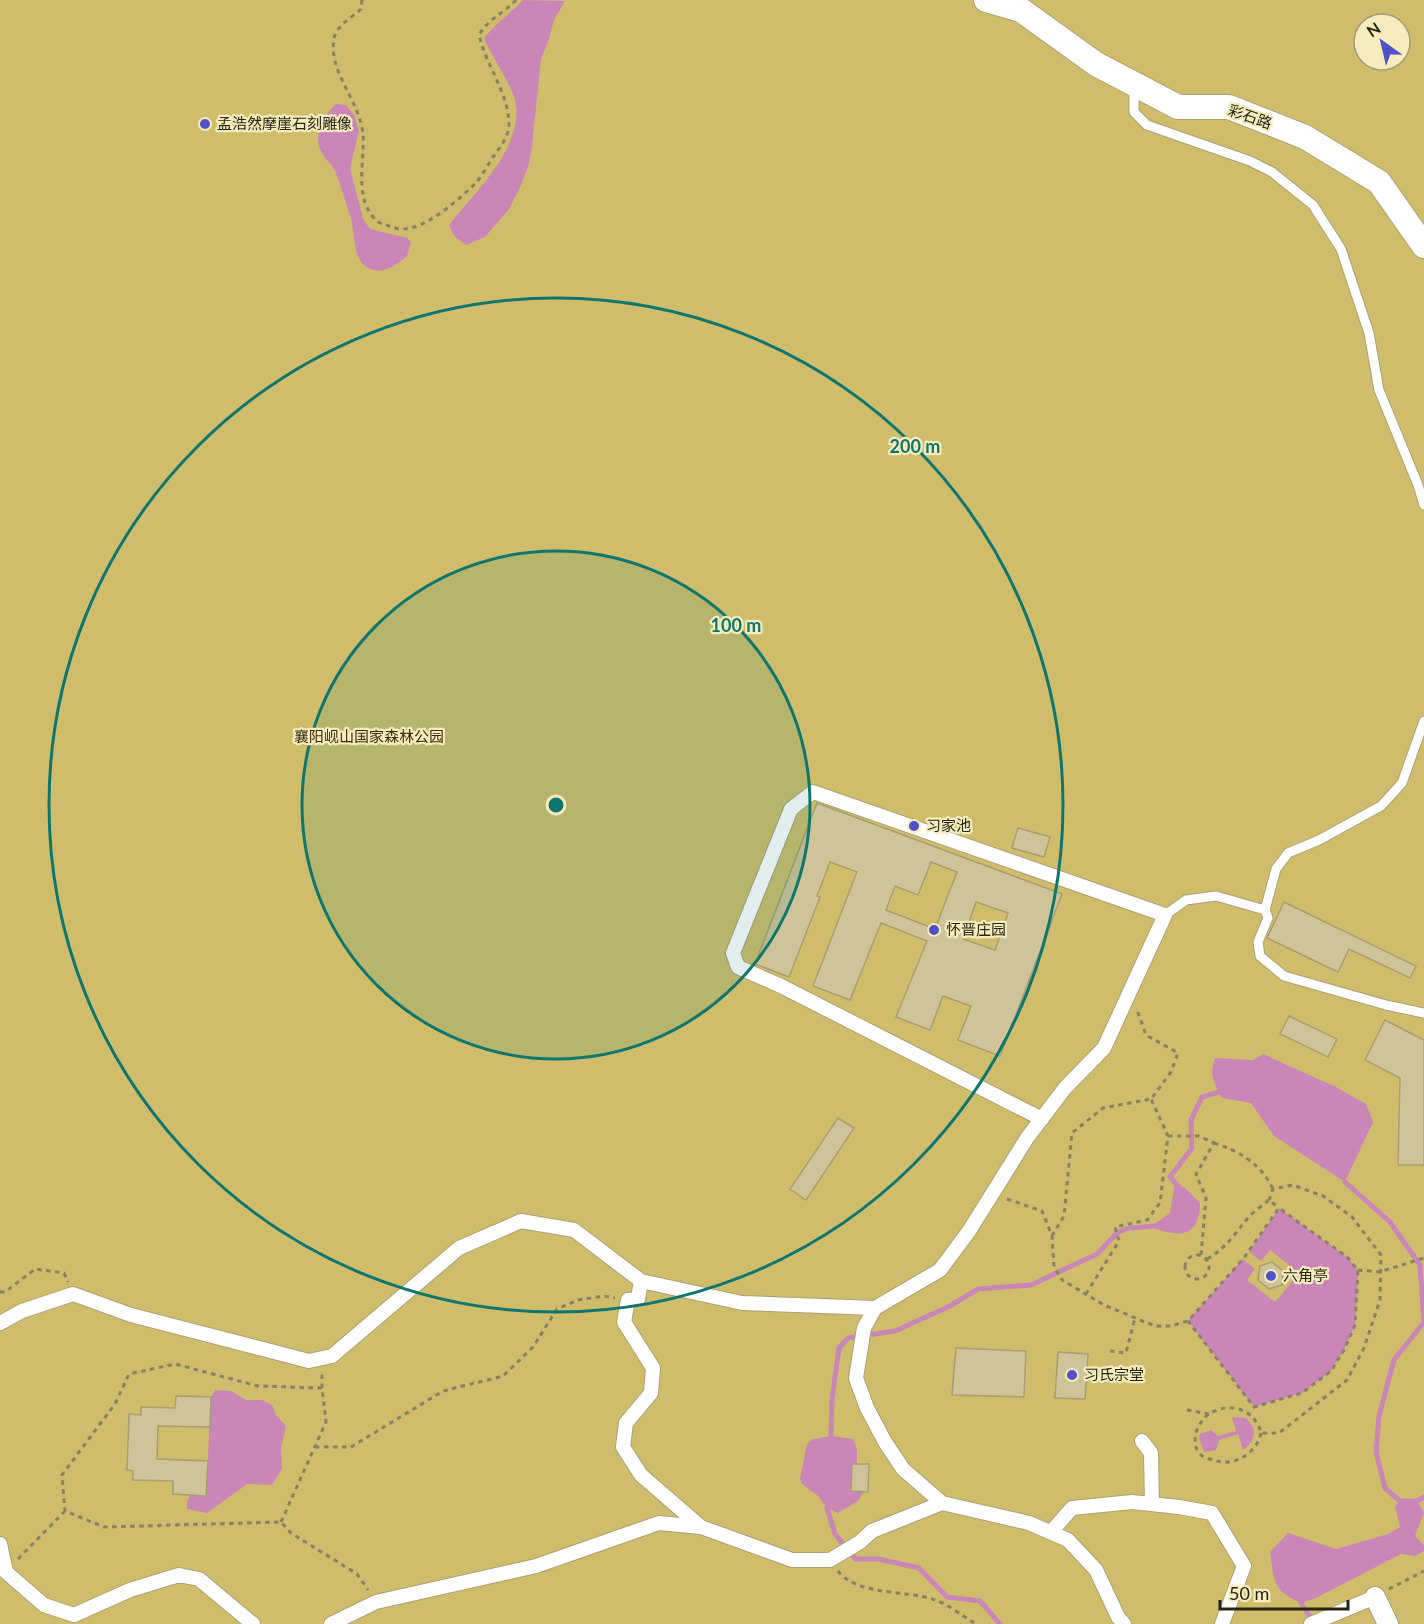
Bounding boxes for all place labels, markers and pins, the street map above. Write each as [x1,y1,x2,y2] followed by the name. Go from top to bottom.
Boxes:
[217,114,352,132] place label: 孟浩然摩崖石刻雕像
[198,117,212,131] marker: 孟浩然摩崖石刻雕像
[546,795,566,815] centre of rings
[926,816,971,834] place label: 习家池
[907,819,921,833] marker: 习家池
[946,920,1006,938] place label: 怀晋庄园
[927,923,941,937] marker: 怀晋庄园
[1283,1266,1328,1284] place label: 六角亭
[1264,1269,1278,1283] marker: 六角亭
[1084,1365,1144,1383] place label: 习氏宗堂
[1065,1368,1079,1382] marker: 习氏宗堂

